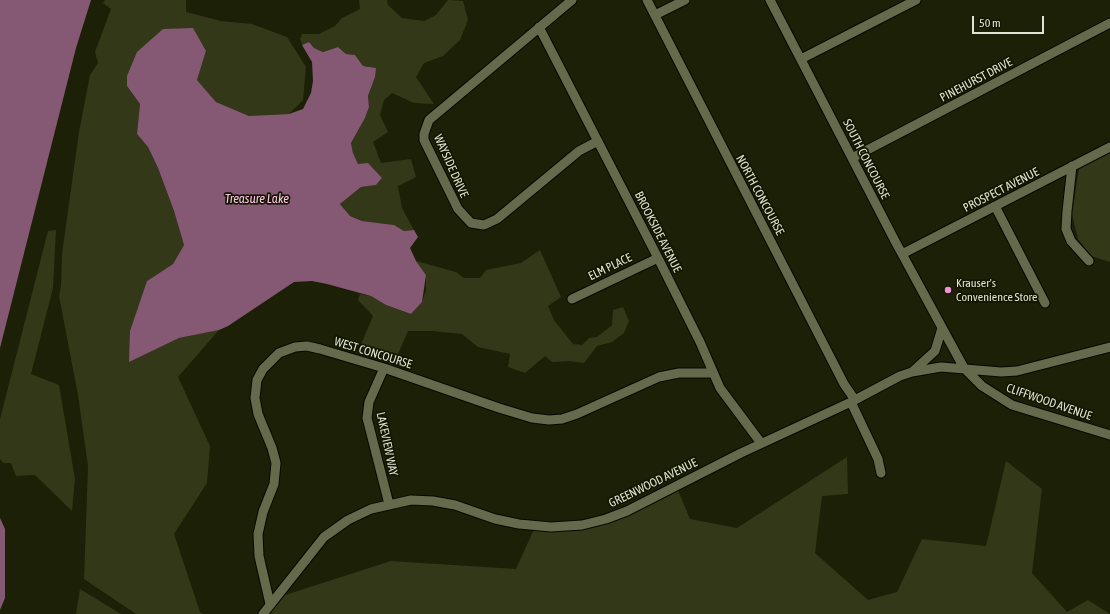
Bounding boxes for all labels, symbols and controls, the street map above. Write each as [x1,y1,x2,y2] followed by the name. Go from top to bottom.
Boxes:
[974,8,1046,34] scale bar
[979,16,1001,30] text: 50 m
[937,55,1015,105] street label: PINEHURST DRIVE
[840,117,892,201] street label: SOUTH CONCOURSE
[431,132,471,200] street label: WAYSIDE DRIVE
[733,152,787,238] street label: NORTH CONCOURSE
[961,165,1041,215] street label: PROSPECT AVENUE
[631,189,685,275] street label: BROOKSIDE AVENUE
[225,191,289,207] water label: Treasure Lake
[586,250,634,284] street label: ELM PLACE
[956,276,1038,304] place label: Krauser's Convenience Store
[943,285,953,295] marker: Krauser's Convenience Store
[332,334,414,372] street label: WEST CONCOURSE
[1004,381,1094,423] street label: CLIFFWOOD AVENUE
[373,411,401,477] street label: LAKEVIEW WAY
[606,455,700,511] street label: GREENWOOD AVENUE

